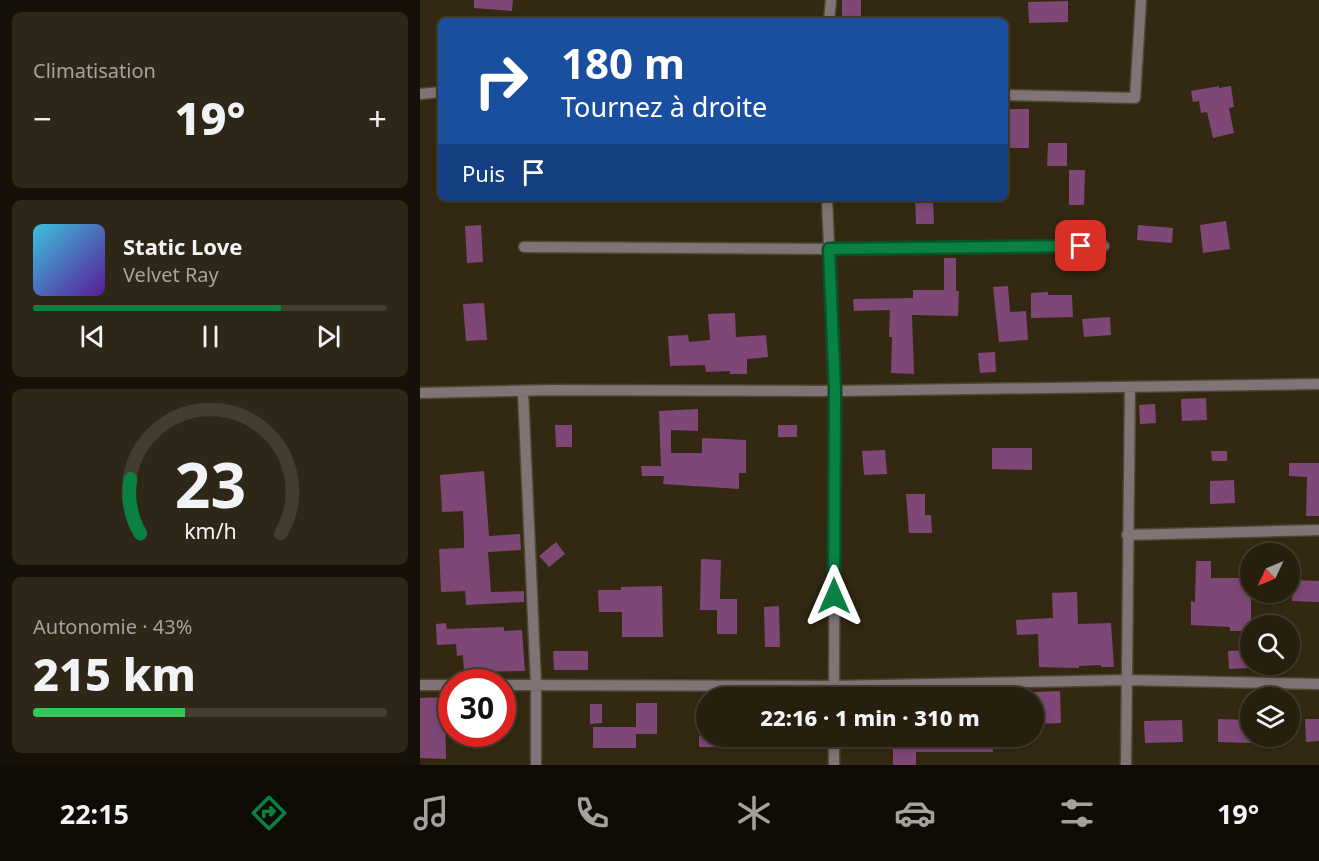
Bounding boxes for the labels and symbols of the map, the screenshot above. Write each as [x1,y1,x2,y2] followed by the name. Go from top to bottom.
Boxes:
[1055,220,1106,271] pin
[1240,543,1300,603] north arrow
[802,564,866,628] position arrow
[438,669,516,747] speed limit sign: 30

